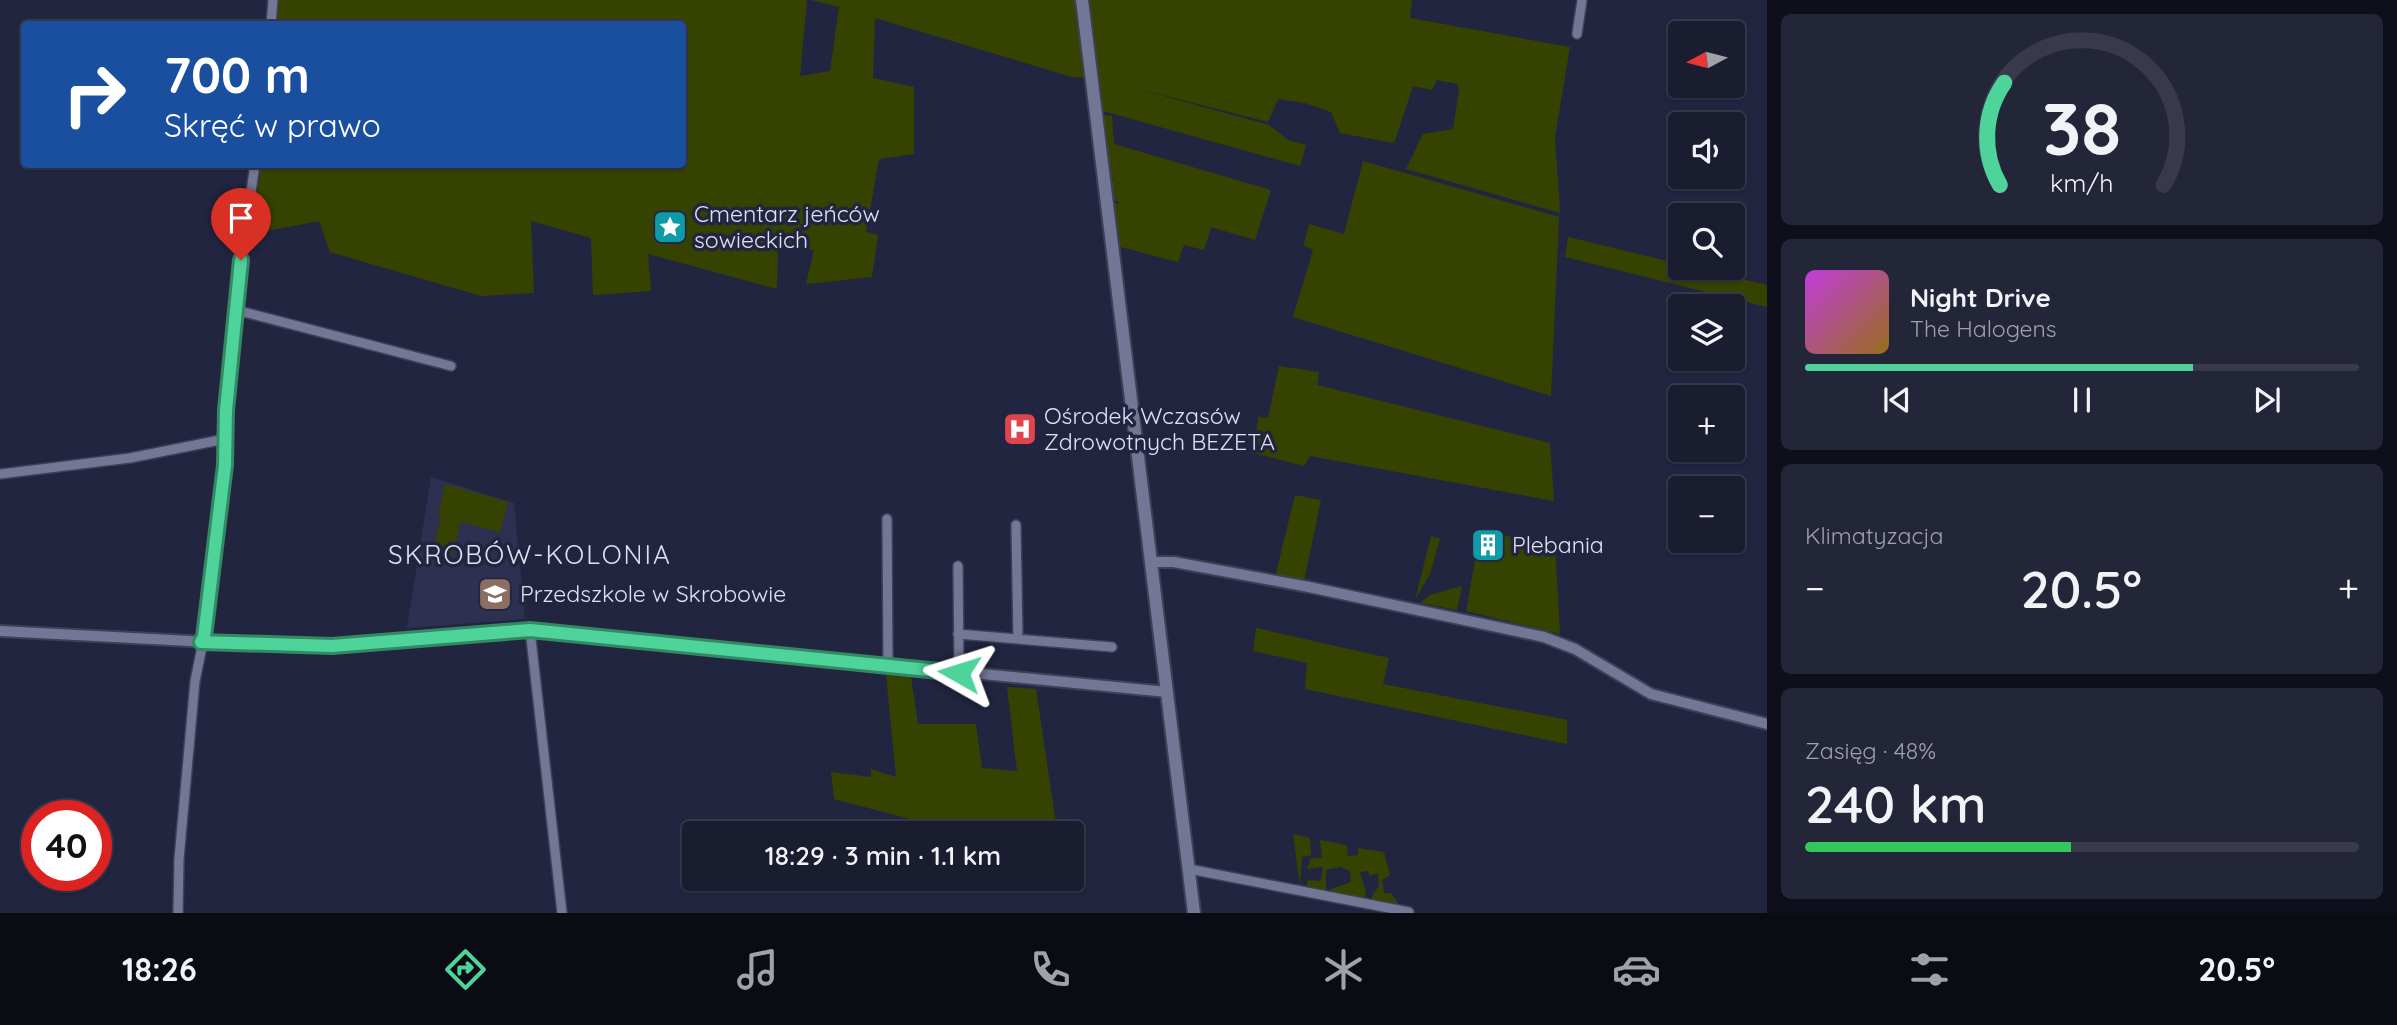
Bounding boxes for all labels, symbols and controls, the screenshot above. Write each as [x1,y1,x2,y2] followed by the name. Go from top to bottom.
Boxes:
[1668,21,1745,98] north arrow
[1668,21,1745,553] map controls
[164,44,310,105] text: 700 m
[49,49,140,140] icon: right
[2043,83,2122,174] text: 38
[164,105,381,145] text: Skręć w prawo
[1668,112,1745,189] button: sound
[2050,167,2114,198] text: km/h
[211,188,271,260] pin
[222,199,260,237] icon: arrive
[694,199,880,254] place label: Cmentarz jeńców sowieckich
[1668,203,1745,280] button: search
[651,208,689,246] place icon: Cmentarz jeńców sowieckich
[1910,281,2051,314] text: Night Drive
[1668,294,1745,371] button: layers
[1910,314,2057,343] text: The Halogens
[1878,381,1916,419] icon: previous
[2063,381,2101,419] icon: pause
[2248,381,2286,419] icon: next
[1668,385,1745,462] button: +
[1044,401,1275,456] place label: Ośrodek Wczasów Zdrowotnych BEZETA
[1001,410,1039,448] hospital icon: Ośrodek Wczasów Zdrowotnych BEZETA
[1668,476,1745,553] button: −
[1805,521,1944,550] text: Klimatyzacja
[1469,526,1507,564] building icon: Plebania
[1512,530,1604,559] place label: Plebania
[388,538,672,571] district label: SKROBÓW-KOLONIA
[2020,556,2142,621] text: 20.5°
[1805,564,1825,612] text: −
[2338,564,2359,612] text: +
[476,575,514,613] school or university icon: Przedszkole w Skrobowie
[520,579,786,608] place label: Przedszkole w Skrobowie
[922,636,996,710] position arrow
[1805,736,1936,765] text: Zasięg · 48%
[1805,771,1986,836] text: 240 km
[21,800,112,891] speed limit sign: 40
[765,839,1001,872] text: 18:29 · 3 min · 1.1 km
[441,945,490,994] icon: directions
[733,945,782,994] icon: music
[1026,945,1075,994] icon: phone
[1319,945,1368,994] icon: climate
[1612,945,1661,994] icon: car
[1905,945,1954,994] icon: filters
[122,949,197,989] text: 18:26
[2198,949,2275,989] text: 20.5°

